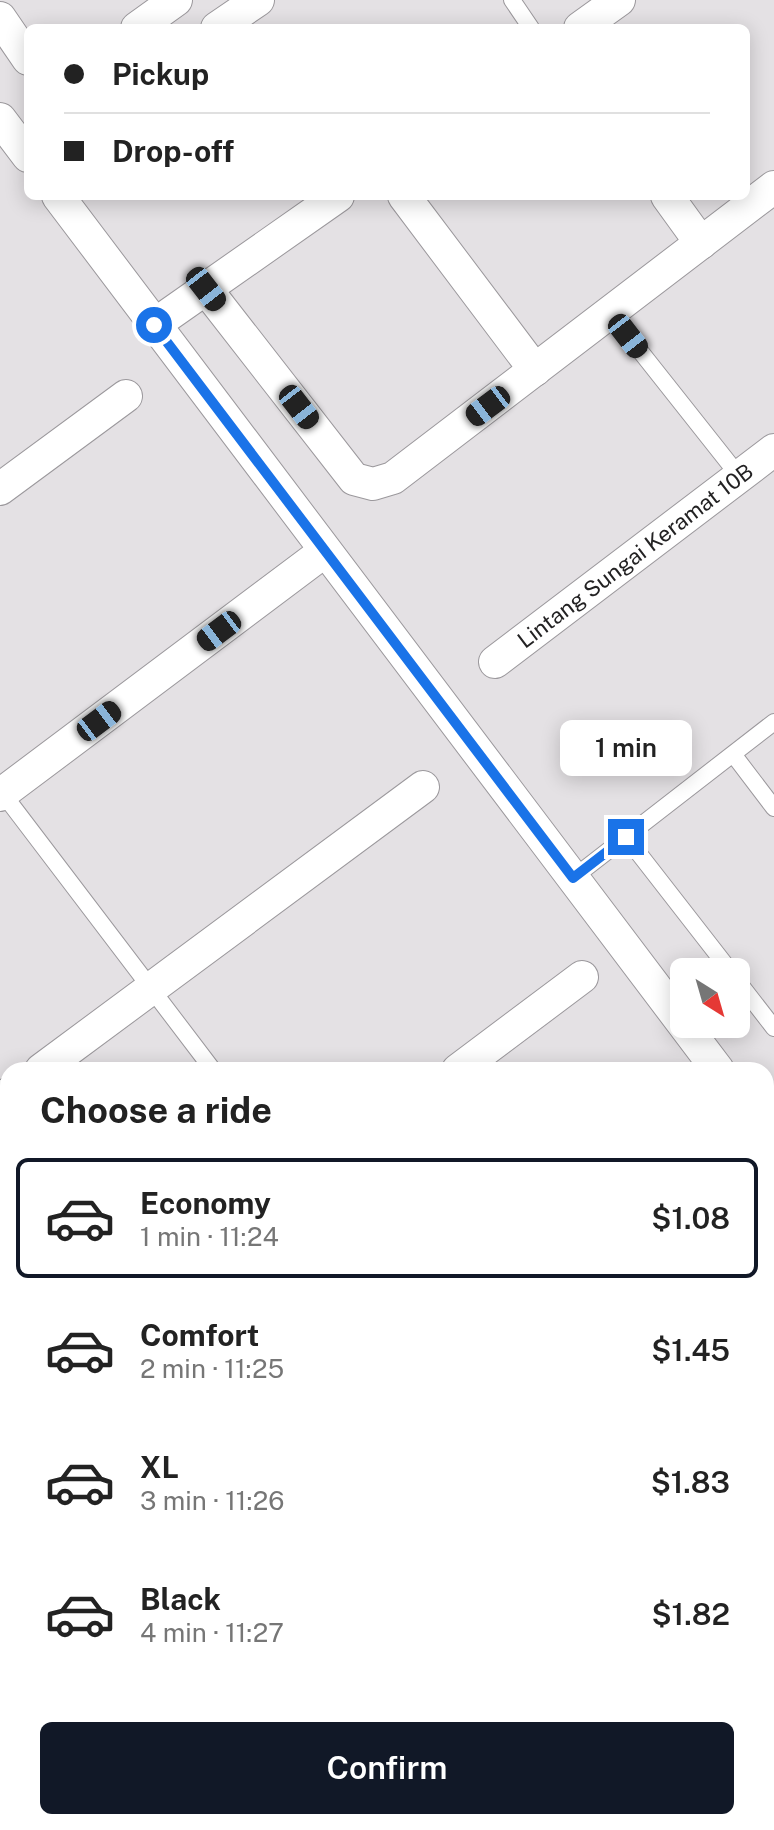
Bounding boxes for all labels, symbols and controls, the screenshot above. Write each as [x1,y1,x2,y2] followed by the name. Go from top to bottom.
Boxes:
[112,56,209,92] text: Pickup
[112,133,234,169] text: Drop-off
[182,263,230,315] car
[136,307,172,343] route start
[604,310,652,362] car
[275,381,323,433] car
[462,382,514,430] car
[512,458,758,653] street label: Lintang Sungai Keramat 10B
[193,607,245,655] car
[73,697,125,745] car
[560,721,692,777] callout: 1 min
[595,732,657,763] text: 1 min
[608,819,644,855] route end
[670,958,750,1038] north arrow
[670,958,750,1038] map controls
[40,1089,272,1131] text: Choose a ride
[44,1182,116,1254] icon: car
[140,1185,271,1221] text: Economy
[651,1200,730,1236] text: $1.08
[140,1221,279,1252] text: 1 min · 11:24
[44,1314,116,1386] icon: car
[140,1317,259,1353] text: Comfort
[651,1332,730,1368] text: $1.45
[140,1353,284,1384] text: 2 min · 11:25
[44,1446,116,1518] icon: car
[140,1449,179,1485] text: XL
[651,1464,730,1500] text: $1.83
[140,1485,284,1516] text: 3 min · 11:26
[44,1578,116,1650] icon: car
[140,1581,221,1617] text: Black
[652,1596,730,1632] text: $1.82
[140,1617,284,1648] text: 4 min · 11:27
[40,1722,734,1814] button: Confirm

